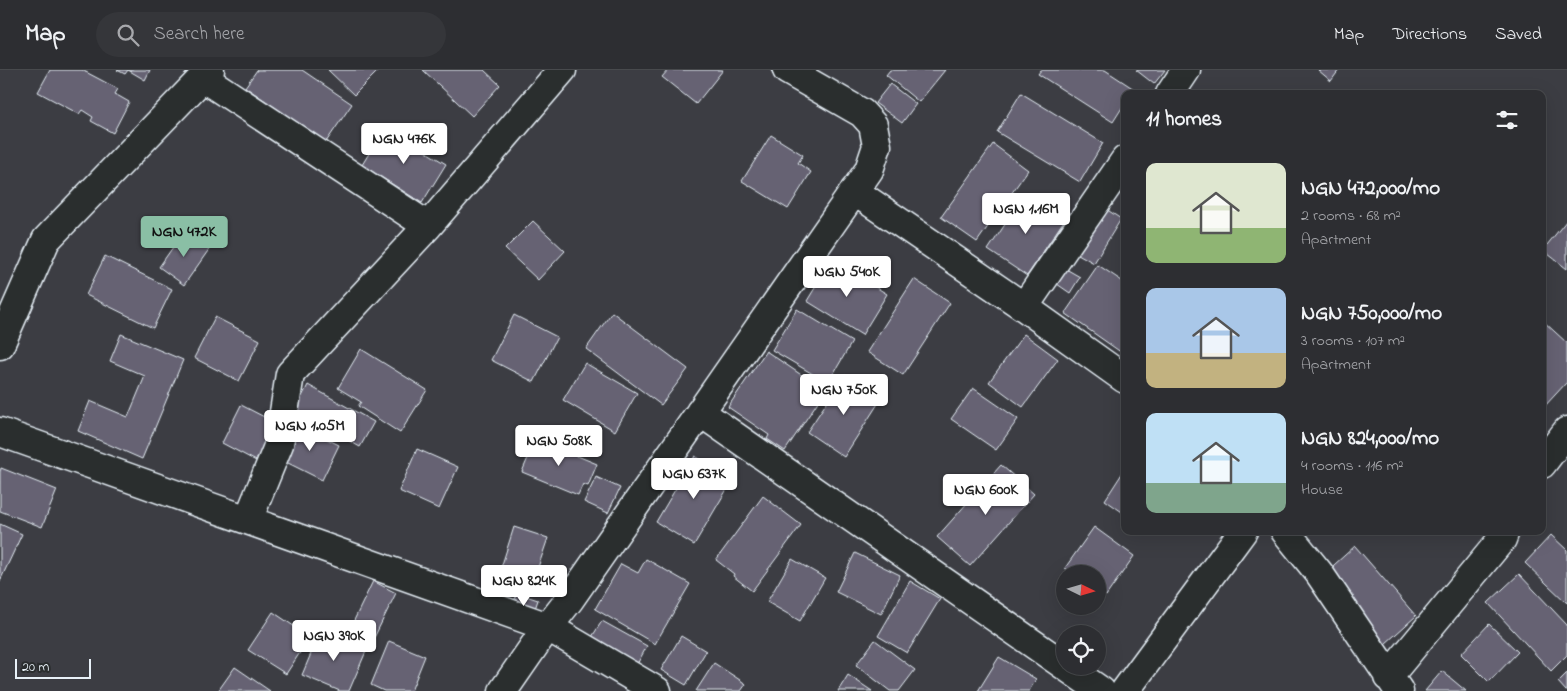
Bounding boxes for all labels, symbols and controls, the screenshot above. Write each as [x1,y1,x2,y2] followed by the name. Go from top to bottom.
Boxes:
[96,12,446,57] search box
[25,17,66,52] text: Map
[114,21,142,49] icon: search
[154,21,245,48] text: Search here
[1334,22,1364,48] text: Map
[1392,22,1467,48] text: Directions
[1495,22,1542,48] text: Saved
[1146,105,1222,135] text: 11 homes
[1493,106,1521,134] icon: filters
[352,122,456,165] pin: NGN 476K
[372,127,436,151] text: NGN 476K
[1301,174,1440,204] text: NGN 472,000/mo
[1186,183,1246,243] icon: home
[969,192,1083,235] pin: NGN 1.16M
[993,197,1059,221] text: NGN 1.16M
[1301,204,1401,228] text: 2 rooms · 68 m²
[132,216,236,258] pin: NGN 472K
[152,220,216,244] text: NGN 472K
[1301,228,1371,252] text: Apartment
[795,256,899,298] pin: NGN 540K
[814,260,880,284] text: NGN 540K
[1301,299,1442,329] text: NGN 750,000/mo
[1186,308,1246,368] icon: home
[1301,329,1405,353] text: 3 rooms · 107 m²
[1301,353,1371,377] text: Apartment
[792,374,896,416] pin: NGN 750K
[811,378,877,402] text: NGN 750K
[253,410,367,452] pin: NGN 1.05M
[275,414,345,438] text: NGN 1.05M
[507,424,611,467] pin: NGN 508K
[1301,424,1439,454] text: NGN 824,000/mo
[526,429,592,453] text: NGN 508K
[1186,433,1246,493] icon: home
[1301,454,1404,478] text: 4 rooms · 116 m²
[642,458,746,500] pin: NGN 637K
[662,462,726,486] text: NGN 637K
[934,474,1038,516] pin: NGN 600K
[954,478,1018,502] text: NGN 600K
[1301,478,1343,502] text: House
[472,564,576,607] pin: NGN 824K
[1056,565,1106,615] north arrow
[1056,565,1106,675] map controls
[492,569,556,593] text: NGN 824K
[282,620,386,662] pin: NGN 390K
[303,624,365,648] text: NGN 390K
[1056,625,1106,675] button: locate
[15,656,91,679] scale bar
[22,657,49,678] text: 20 m

